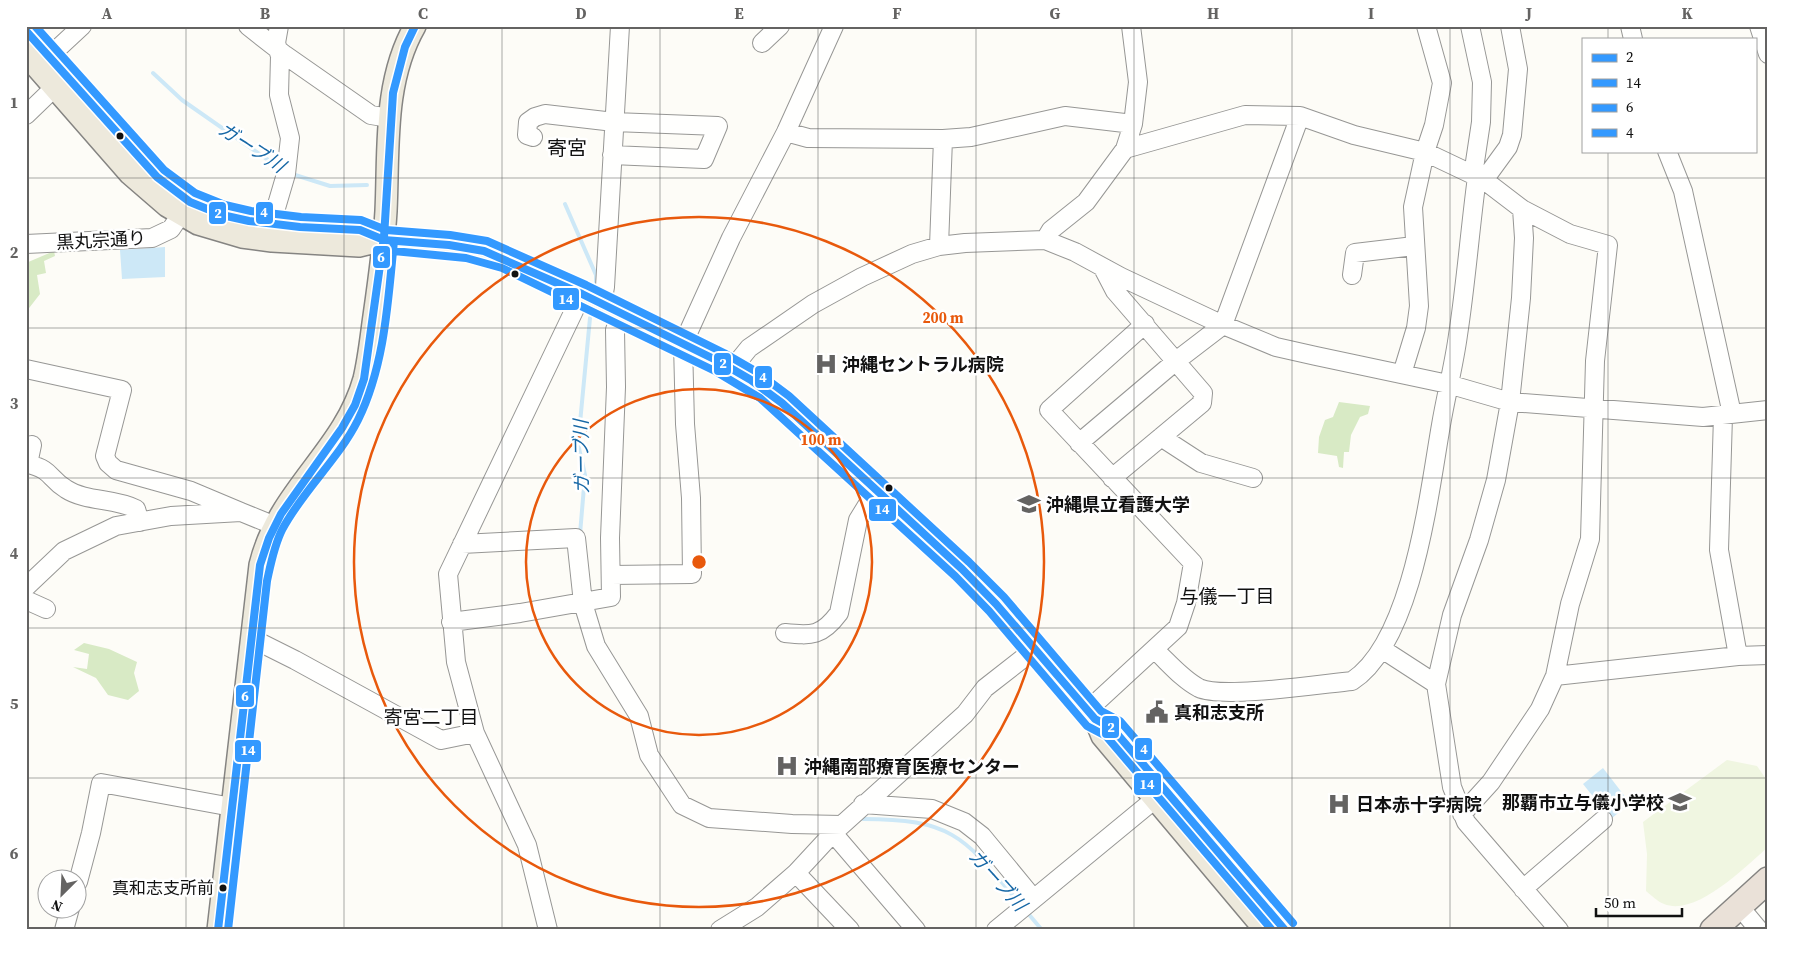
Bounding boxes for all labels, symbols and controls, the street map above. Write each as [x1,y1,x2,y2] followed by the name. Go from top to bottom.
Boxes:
[102,2,113,24] text: A
[260,2,271,24] text: B
[418,2,428,24] text: C
[575,2,587,24] text: D
[734,2,744,24] text: E
[892,2,902,24] text: F
[1050,2,1061,24] text: G
[1207,2,1219,24] text: H
[1368,2,1374,24] text: I
[1525,2,1532,24] text: J
[1681,2,1693,24] text: K
[1582,38,1756,152] legend
[1626,46,1634,67] text: 2
[1626,72,1642,93] text: 14
[10,91,18,113] text: 1
[1626,96,1634,117] text: 6
[214,116,292,179] water label: ガーブ川
[1626,122,1634,143] text: 4
[115,131,125,141] unlabelled marker
[547,134,587,162] district label: 寄宮
[208,201,227,225] line badge: 2
[255,201,274,225] line badge: 4
[260,202,268,222] text: 4
[214,203,222,223] text: 2
[55,225,147,255] street label: 黒丸宗通り
[10,241,19,263] text: 2
[372,245,391,269] line badge: 6
[377,247,385,267] text: 6
[510,269,520,279] unlabelled marker
[552,287,580,311] line badge: 14
[558,289,574,309] text: 14
[922,307,964,328] text: 200 m
[813,351,839,377] hospital icon: 沖縄セントラル病院
[713,352,732,376] line badge: 2
[842,352,1004,377] place label: 沖縄セントラル病院
[719,353,727,373] text: 2
[754,365,773,389] line badge: 4
[759,367,767,387] text: 4
[10,392,19,414] text: 3
[567,417,595,495] water label: ガーブ川
[800,429,842,450] text: 100 m
[884,483,894,493] unlabelled marker
[1016,491,1042,517] school or university icon: 沖縄県立看護大学
[1046,492,1190,517] place label: 沖縄県立看護大学
[868,498,897,522] line badge: 14
[874,499,890,519] text: 14
[10,542,19,564] text: 4
[690,553,708,571] centre of rings
[1179,583,1275,609] district label: 与儀一丁目
[235,684,255,708] line badge: 6
[241,686,249,706] text: 6
[10,692,19,714] text: 5
[1144,699,1170,725] public building icon: 真和志支所
[1174,700,1264,725] place label: 真和志支所
[383,704,479,730] district label: 寄宮二丁目
[1101,715,1120,739] line badge: 2
[1107,717,1115,737] text: 2
[1134,737,1153,761] line badge: 4
[234,739,262,763] line badge: 14
[1140,739,1148,759] text: 4
[240,740,256,760] text: 14
[774,753,800,779] hospital icon: 沖縄南部療育医療センター
[804,754,1020,779] place label: 沖縄南部療育医療センター
[1133,772,1162,796] line badge: 14
[1139,774,1155,794] text: 14
[1667,789,1693,815] school or university icon: 那覇市立与儀小学校
[1502,790,1664,815] place label: 那覇市立与儀小学校
[1326,791,1352,817] hospital icon: 日本赤十字病院
[1356,792,1482,817] place label: 日本赤十字病院
[10,842,19,864] text: 6
[963,843,1034,918] water label: ガーブ川
[38,868,88,918] north arrow
[112,876,214,900] place label: 真和志支所前
[218,883,228,893] marker: 真和志支所前
[1596,886,1683,918] scale bar
[1604,892,1636,913] text: 50 m
[48,895,65,917] text: N

